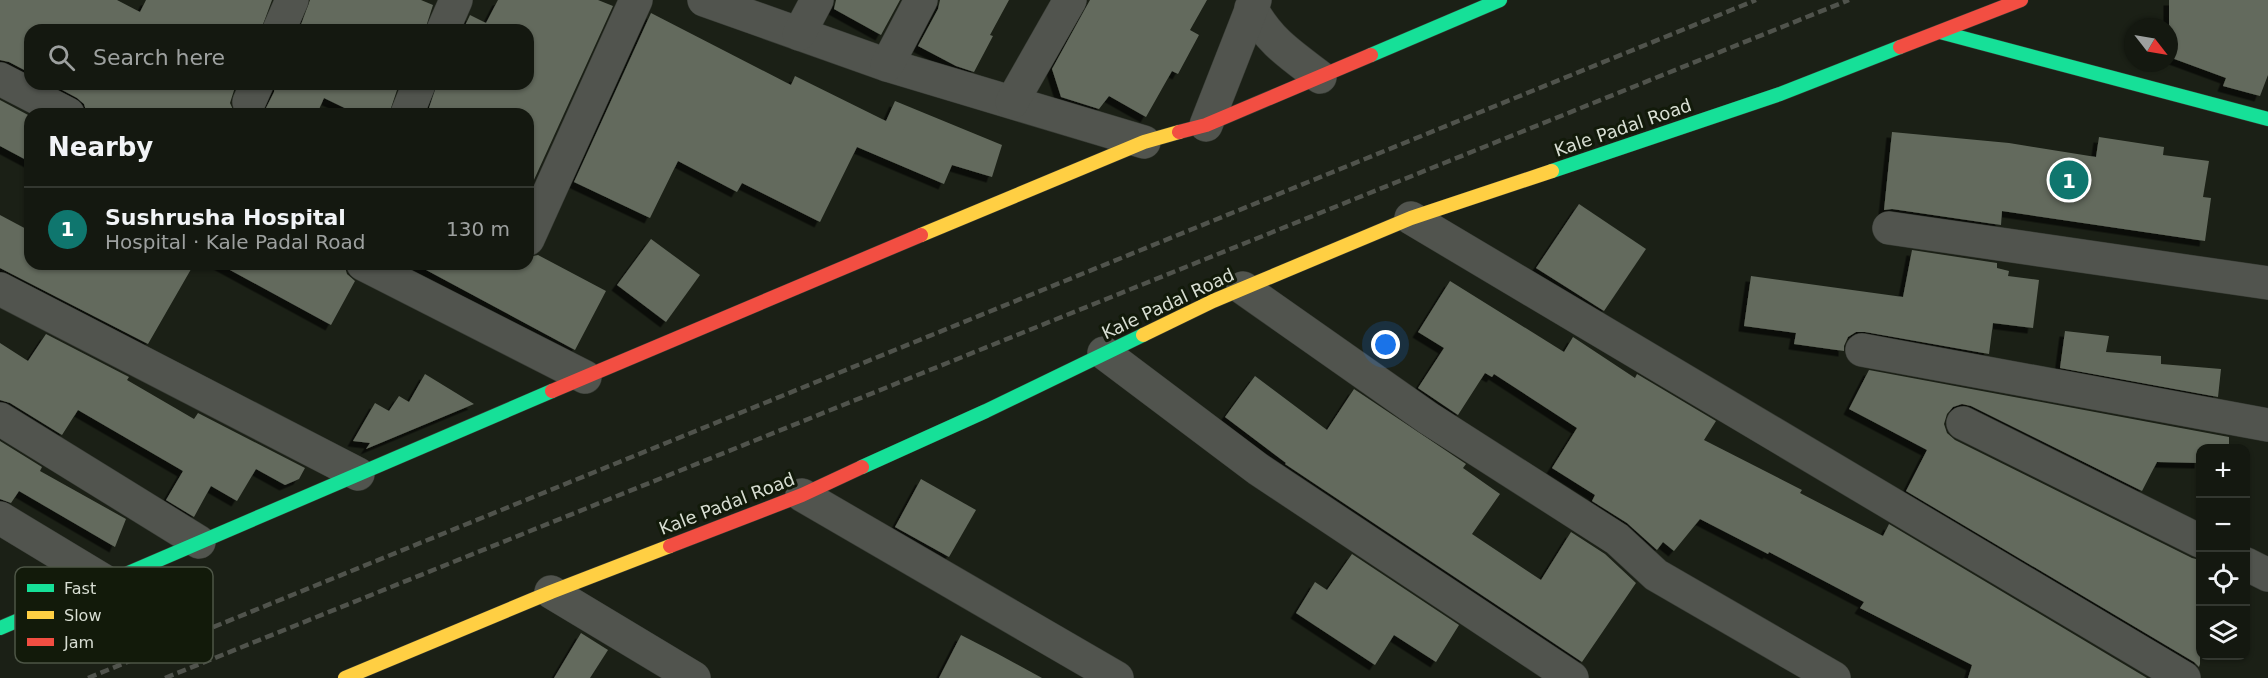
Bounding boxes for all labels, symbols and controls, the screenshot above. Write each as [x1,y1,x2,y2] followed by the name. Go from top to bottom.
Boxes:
[2124,18,2178,72] north arrow
[24,24,534,90] search box
[45,41,78,74] icon: search
[93,45,225,70] text: Search here
[1551,94,1694,161] street label: Kale Padal Road
[48,132,153,162] text: Nearby
[2050,158,2088,202] pin: 1
[105,205,346,230] text: Sushrusha Hospital
[61,217,74,241] text: 1
[446,217,510,241] text: 130 m
[105,230,365,254] text: Hospital · Kale Padal Road
[1098,264,1237,343] street label: Kale Padal Road
[1371,330,1400,359] your location
[2196,444,2250,660] map controls
[2196,444,2250,498] button: +
[656,468,798,539] street label: Kale Padal Road
[2196,498,2250,552] button: −
[2196,552,2250,606] button: locate
[15,567,213,663] legend
[64,579,96,598] text: Fast
[64,606,101,625] text: Slow
[2196,606,2250,660] button: layers
[63,633,94,652] text: Jam

